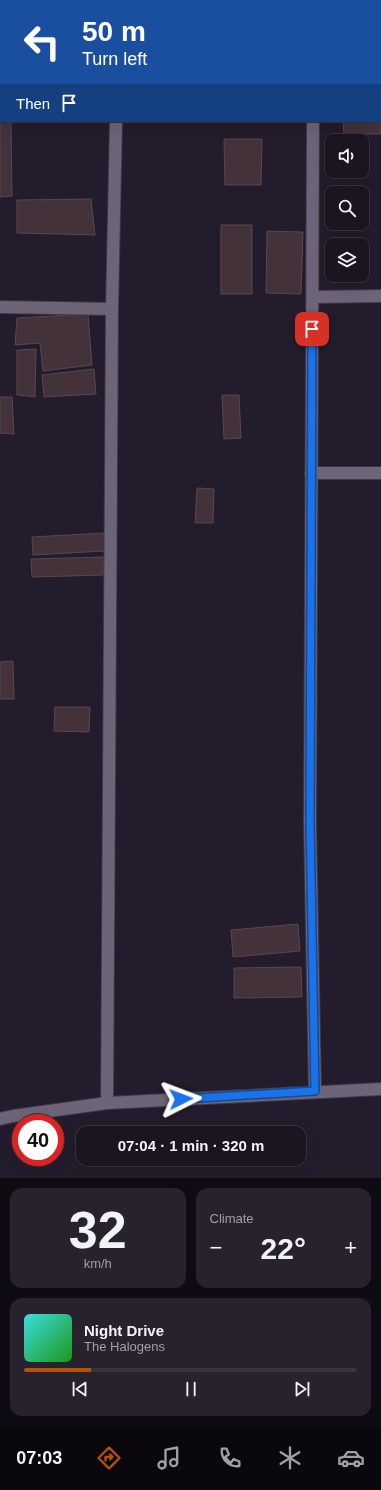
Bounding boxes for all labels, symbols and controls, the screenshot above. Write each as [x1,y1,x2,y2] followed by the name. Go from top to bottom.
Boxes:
[16,16,68,68] icon: left
[82,16,146,47] text: 50 m
[82,49,147,69] text: Turn left
[58,92,80,114] icon: arrive
[16,95,50,112] text: Then
[325,134,369,282] map controls
[325,134,369,178] button: sound
[325,186,369,230] button: search
[325,238,369,282] button: layers
[295,312,329,346] pin
[301,318,323,340] icon: arrive
[160,1078,202,1120] position arrow
[12,1114,64,1166] speed limit sign: 40
[118,1137,264,1154] text: 07:04 · 1 min · 320 m
[69,1201,127,1259] text: 32
[210,1211,254,1226] text: Climate
[261,1232,306,1265] text: 22°
[210,1235,222,1260] text: −
[344,1235,357,1260] text: +
[84,1256,112,1271] text: km/h
[84,1322,164,1339] text: Night Drive
[84,1339,165,1354] text: The Halogens
[69,1378,91,1400] icon: previous
[180,1378,202,1400] icon: pause
[291,1378,313,1400] icon: next
[95,1444,123,1472] icon: directions
[155,1444,183,1472] icon: music
[216,1444,244,1472] icon: phone
[276,1444,304,1472] icon: climate
[337,1444,365,1472] icon: car
[16,1448,62,1468] text: 07:03

